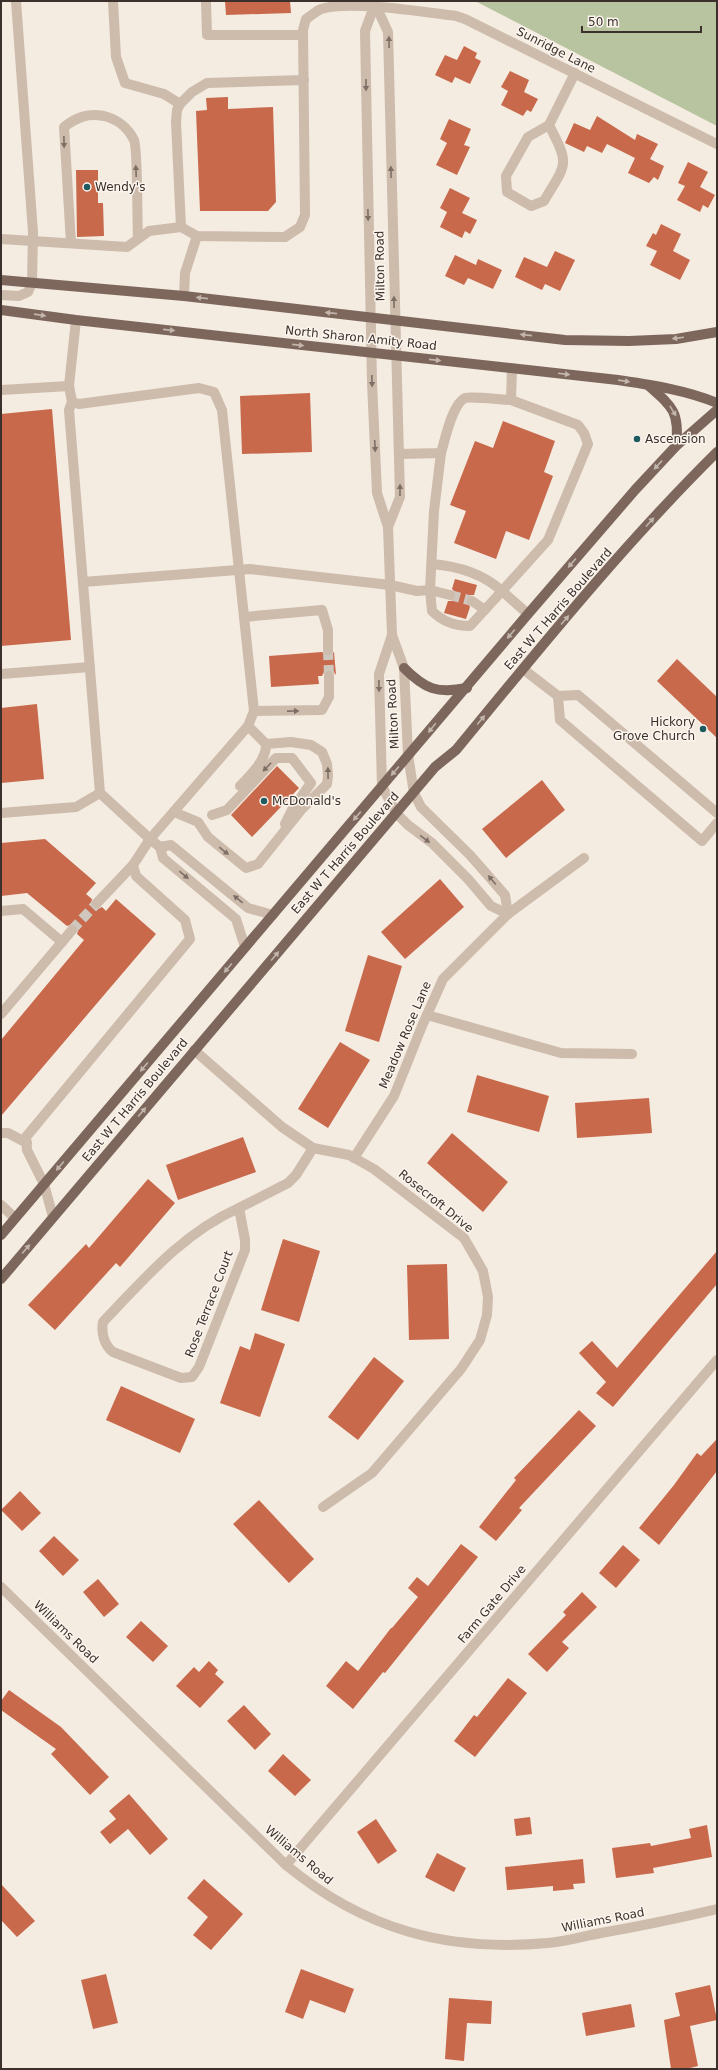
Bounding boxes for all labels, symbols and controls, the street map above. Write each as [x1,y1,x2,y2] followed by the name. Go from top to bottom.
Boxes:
[582,8,701,34] scale bar
[588,15,619,29] text: 50 m
[514,24,598,76] street label: Sunridge Lane
[386,35,392,48] one-way arrow
[363,79,369,92] one-way arrow
[61,136,67,149] one-way arrow
[133,164,139,177] one-way arrow
[388,165,394,178] one-way arrow
[95,180,145,194] place label: Wendy's
[82,182,92,192] marker: Wendy's
[365,209,371,222] one-way arrow
[372,231,388,301] street label: Milton Road
[196,295,208,301] one-way arrow
[391,295,397,308] one-way arrow
[325,310,337,316] one-way arrow
[34,312,46,318] one-way arrow
[285,323,437,353] street label: North Sharon Amity Road
[163,327,175,333] one-way arrow
[520,332,532,338] one-way arrow
[672,335,685,341] one-way arrow
[292,341,304,348] one-way arrow
[429,356,441,363] one-way arrow
[558,371,570,377] one-way arrow
[368,375,375,387] one-way arrow
[618,378,630,384] one-way arrow
[669,405,676,417] one-way arrow
[645,432,706,446] place label: Ascension
[632,434,642,444] marker: Ascension
[371,440,378,452] one-way arrow
[654,461,663,470] one-way arrow
[396,484,403,497] one-way arrow
[645,517,655,527] one-way arrow
[501,545,615,673] street label: East W T Harris Boulevard
[567,558,577,568] one-way arrow
[560,615,569,626] one-way arrow
[507,628,516,639] one-way arrow
[384,678,402,750] street label: Milton Road
[376,680,382,693] one-way arrow
[287,708,300,714] one-way arrow
[477,714,486,725] one-way arrow
[613,715,695,743] place label: Hickory Grove Church
[427,722,436,733] one-way arrow
[698,724,708,734] marker: Hickory Grove Church
[262,762,272,772] one-way arrow
[391,765,400,776] one-way arrow
[325,766,331,779] one-way arrow
[288,789,402,917] street label: East W T Harris Boulevard
[272,794,341,808] place label: McDonald's
[259,796,269,806] marker: McDonald's
[352,810,361,821] one-way arrow
[420,834,431,843] one-way arrow
[218,847,229,855] one-way arrow
[178,871,189,880] one-way arrow
[487,875,496,886] one-way arrow
[233,895,243,904] one-way arrow
[270,951,279,960] one-way arrow
[224,963,233,974] one-way arrow
[376,979,434,1091] street label: Meadow Rose Lane
[79,1035,191,1165] street label: East W T Harris Boulevard
[139,1062,148,1073] one-way arrow
[137,1107,146,1118] one-way arrow
[55,1161,64,1172] one-way arrow
[396,1167,476,1235] street label: Rosecroft Drive
[22,1244,31,1254] one-way arrow
[182,1248,236,1359] street label: Rose Terrace Court
[455,1562,529,1646] street label: Farm Gate Drive
[31,1598,101,1666] street label: Williams Road
[262,1823,336,1887] street label: Williams Road
[560,1905,646,1935] street label: Williams Road

